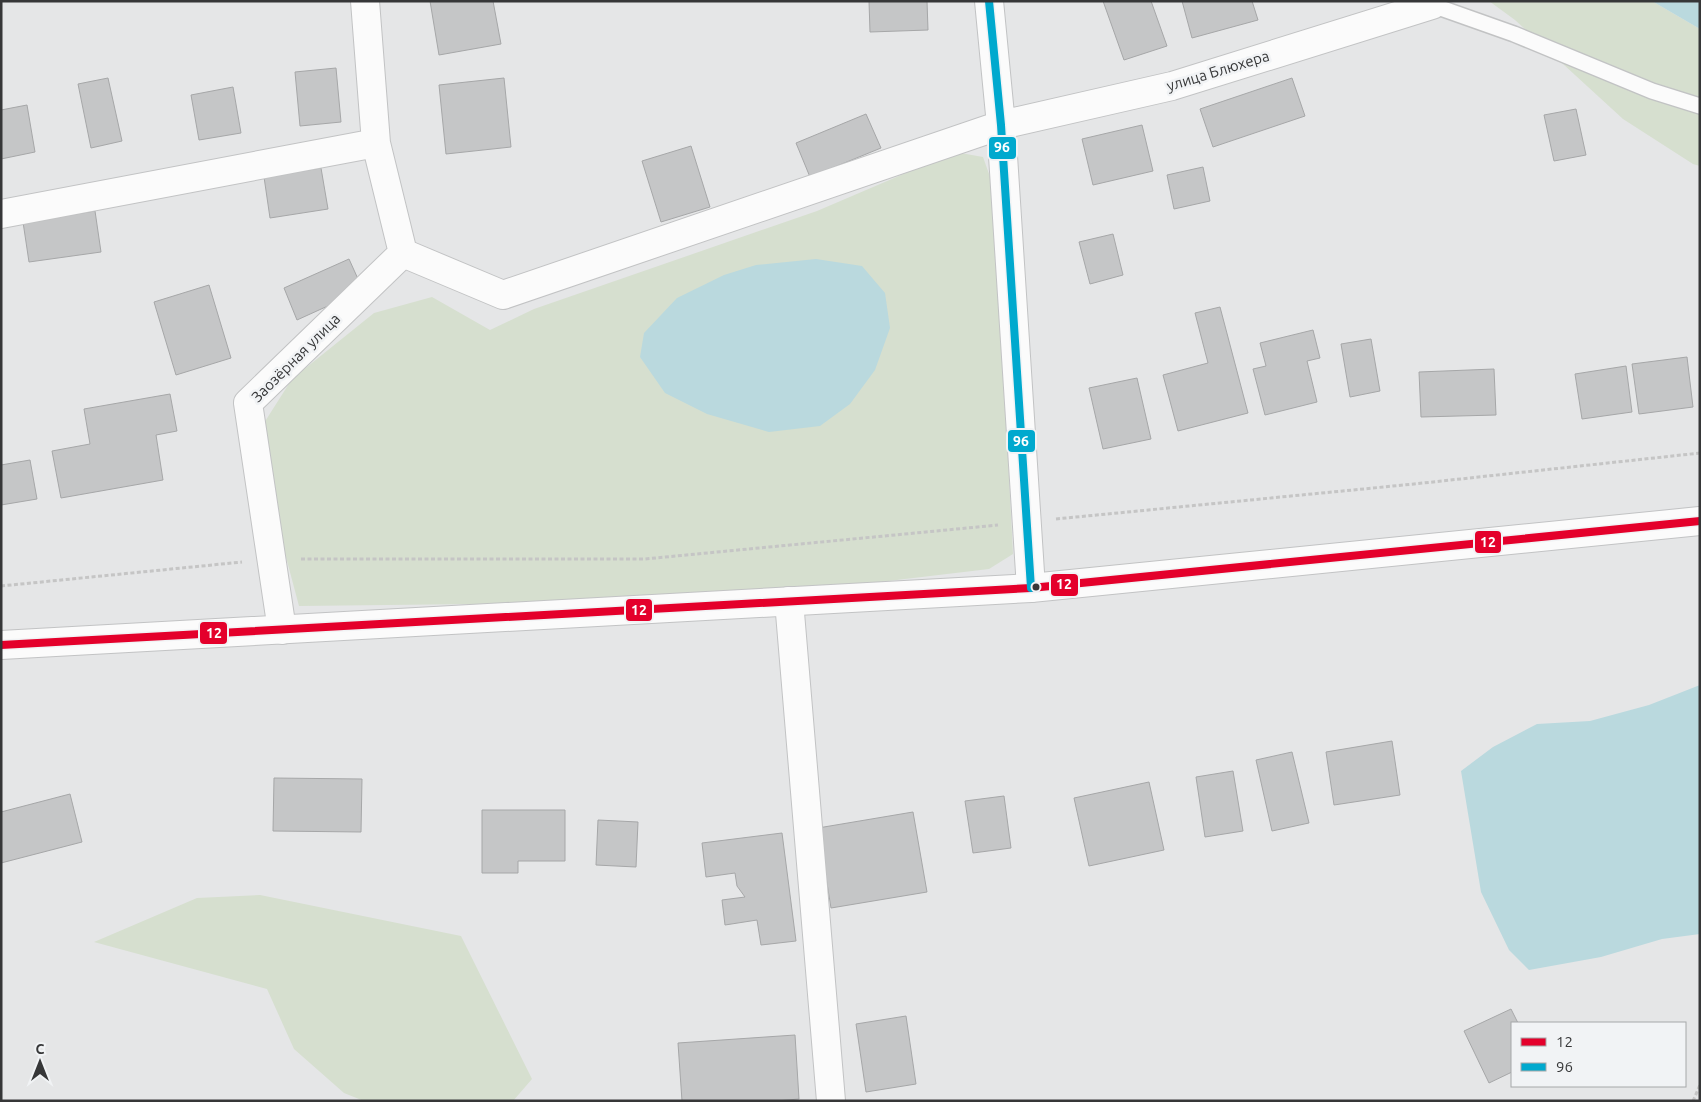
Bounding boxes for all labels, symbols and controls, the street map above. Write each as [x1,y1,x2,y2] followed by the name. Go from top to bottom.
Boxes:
[1164,47,1271,94] street label: улица Блюхера
[988,136,1017,160] line badge: 96
[994,139,1010,155] text: 96
[248,310,343,405] street label: Заозёрная улица
[1007,429,1036,453] line badge: 96
[1013,433,1029,449] text: 96
[1474,530,1502,554] line badge: 12
[1480,534,1496,550] text: 12
[1050,573,1079,597] line badge: 12
[1056,576,1072,592] text: 12
[1031,582,1041,592] unlabelled marker
[625,598,653,622] line badge: 12
[631,602,647,618] text: 12
[199,621,228,645] line badge: 12
[206,625,222,641] text: 12
[1511,1022,1686,1087] legend
[1556,1033,1573,1050] text: 12
[15,1037,65,1087] north arrow
[36,1041,45,1057] text: С
[1556,1058,1573,1075] text: 96

